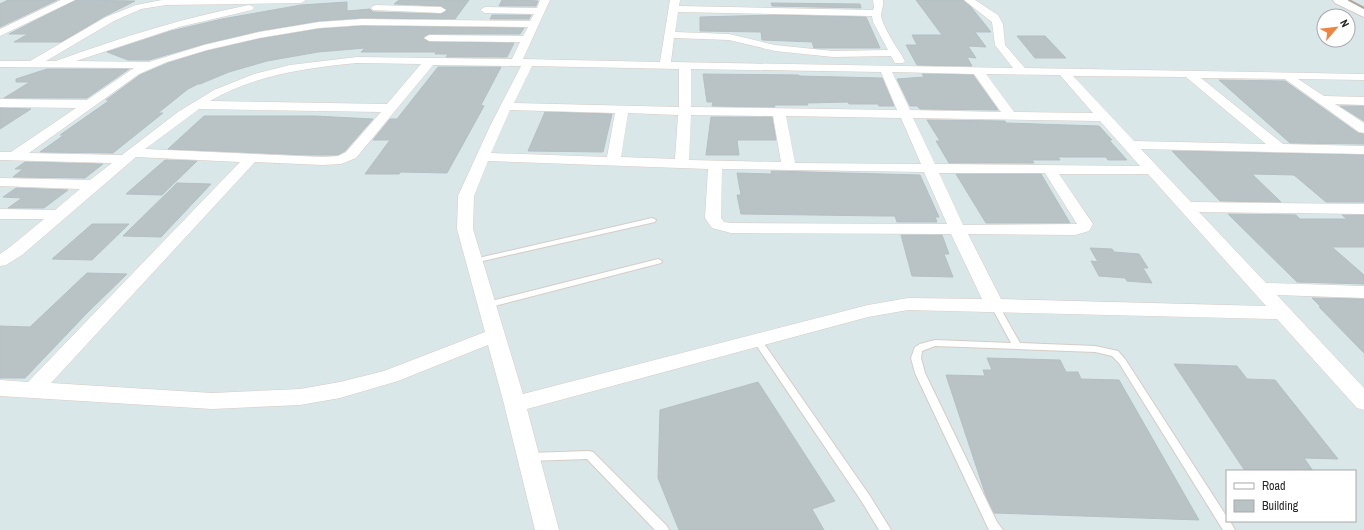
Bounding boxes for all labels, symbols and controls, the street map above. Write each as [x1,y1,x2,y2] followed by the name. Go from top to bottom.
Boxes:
[1316,8,1356,48] north arrow
[1337,17,1353,29] text: N
[1226,470,1356,522] legend
[1262,478,1286,494] text: Road
[1262,498,1299,514] text: Building

